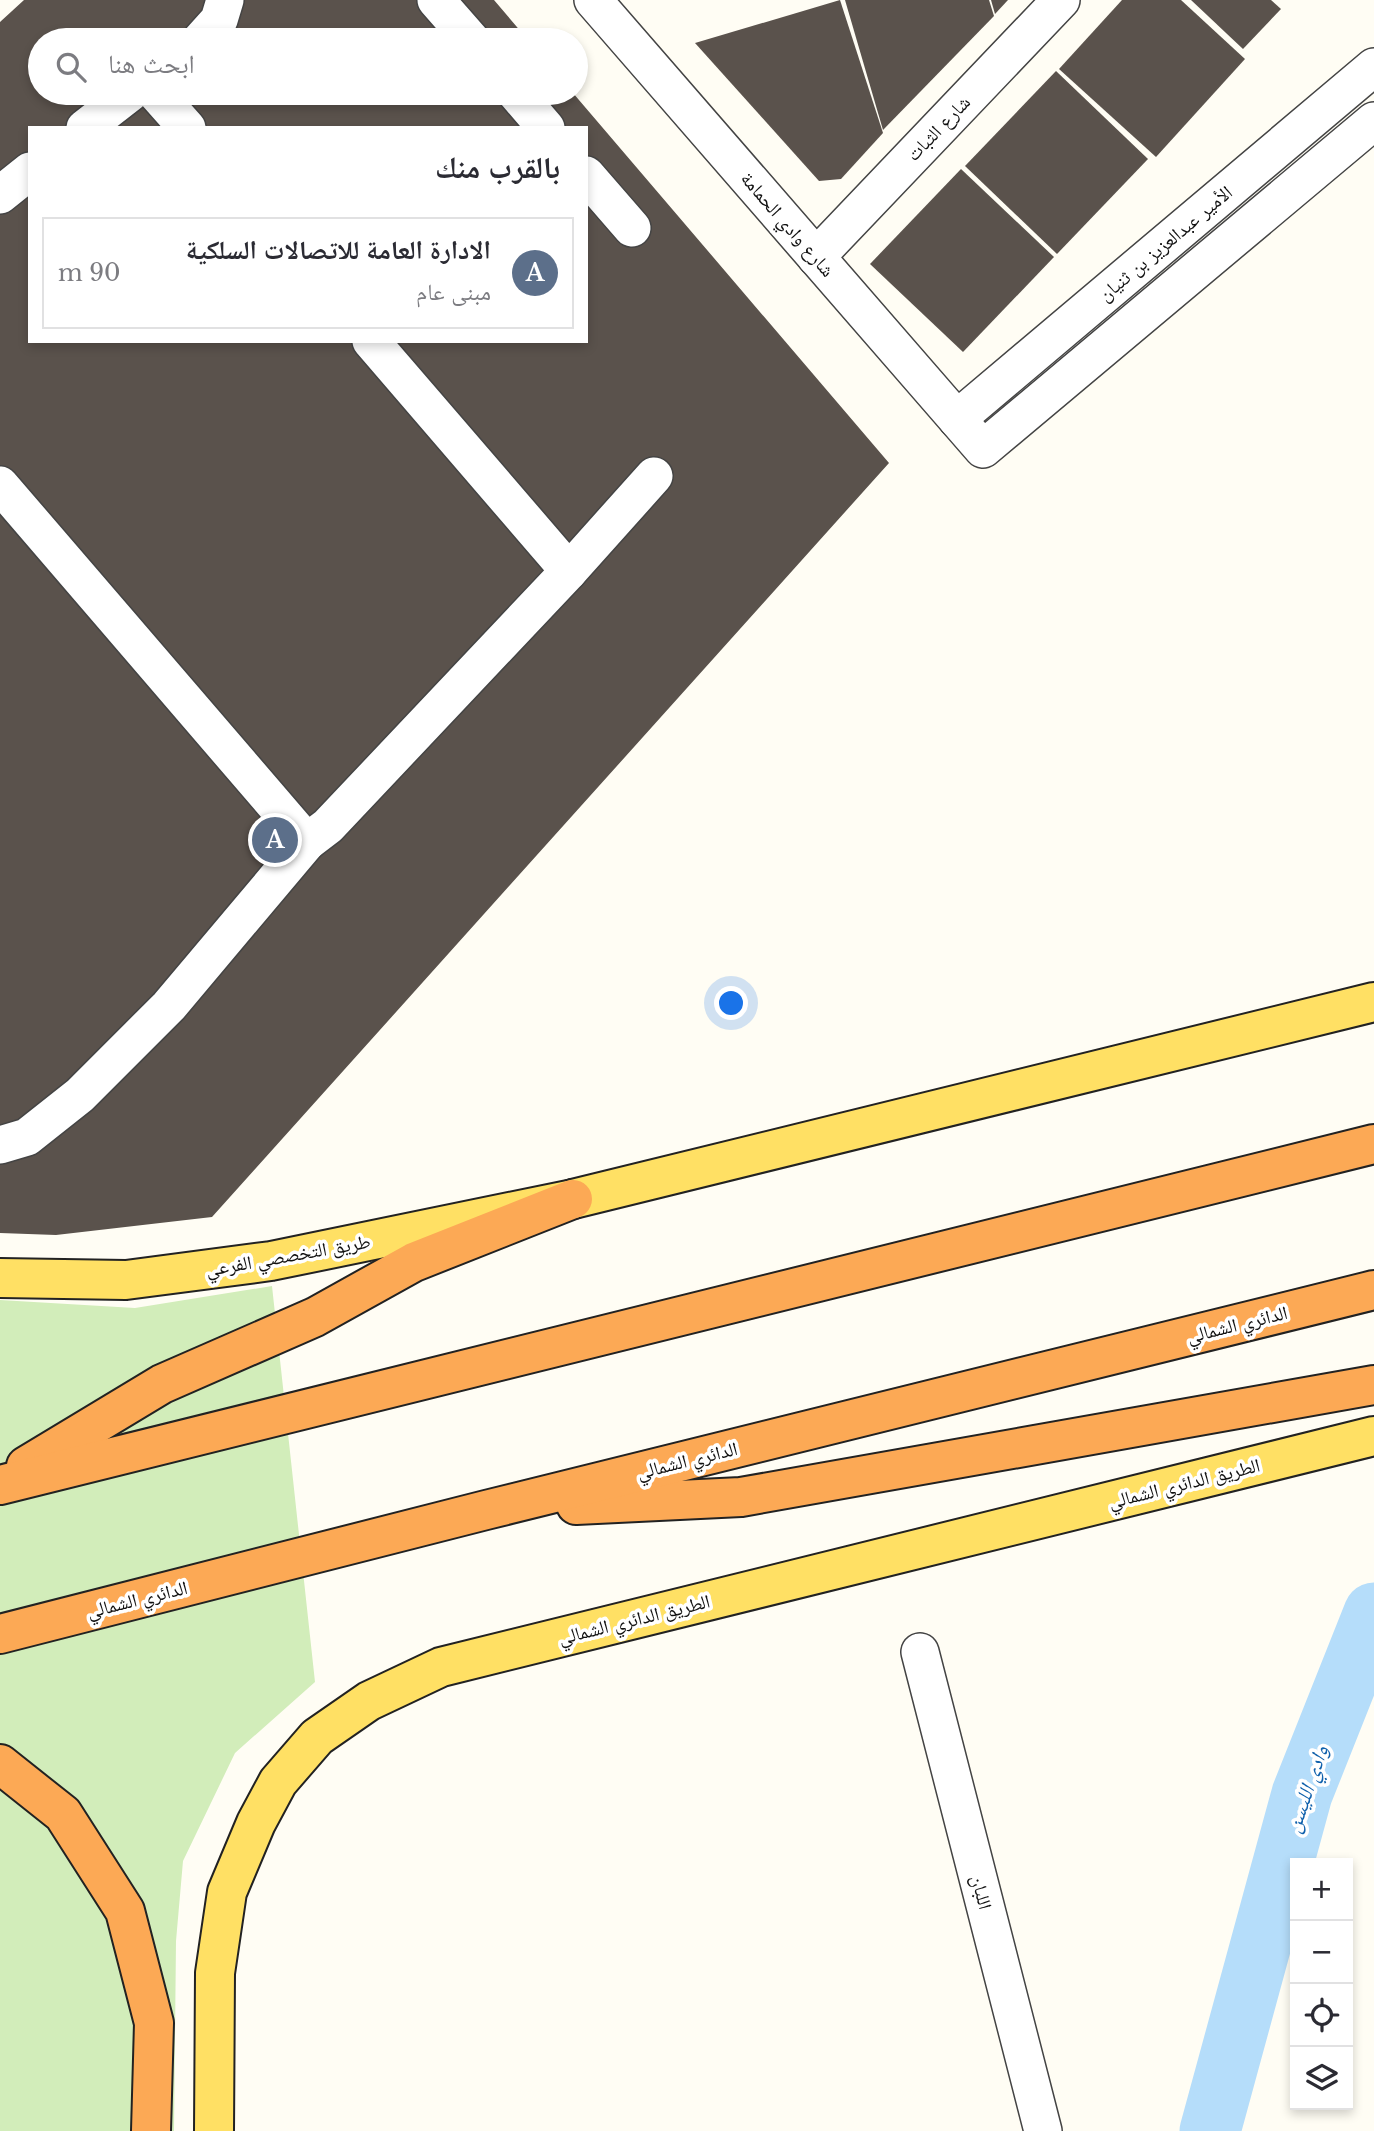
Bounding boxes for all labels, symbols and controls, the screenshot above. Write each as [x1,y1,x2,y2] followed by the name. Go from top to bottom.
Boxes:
[28,28,588,105] search box
[52,48,90,86] icon: search
[108,48,195,80] text: ابحث هنا
[902,91,975,166] street label: شارع الثبات
[435,149,560,186] text: بالقرب منك
[733,167,839,284] street label: شارع وادي الحمامة
[1094,181,1237,306] street label: الأمير عبدالعزيز بن ثنيان
[186,234,491,266] text: الادارة العامة للاتصالات السلكية
[58,259,121,287] text: 90 m
[526,259,544,287] text: A
[416,278,491,306] text: مبنى عام
[252,814,298,866] pin: A
[714,986,748,1020] your location
[204,1230,373,1285] street label: طريق التخصصي الفرعي
[1184,1301,1291,1352] street label: الدائري الشمالي
[634,1437,741,1488] street label: الدائري الشمالي
[1106,1454,1263,1517] street label: الطريق الدائري الشمالي
[84,1576,191,1627] street label: الدائري الشمالي
[556,1590,713,1653] street label: الطريق الدائري الشمالي
[1280,1742,1337,1837] water label: وادي الليسن
[1290,1858,1353,2110] map controls
[1290,1858,1353,1921] button: +
[966,1872,997,1912] street label: اللبان
[1290,1921,1353,1984] button: −
[1290,1984,1353,2047] button: locate
[1290,2047,1353,2110] button: layers

